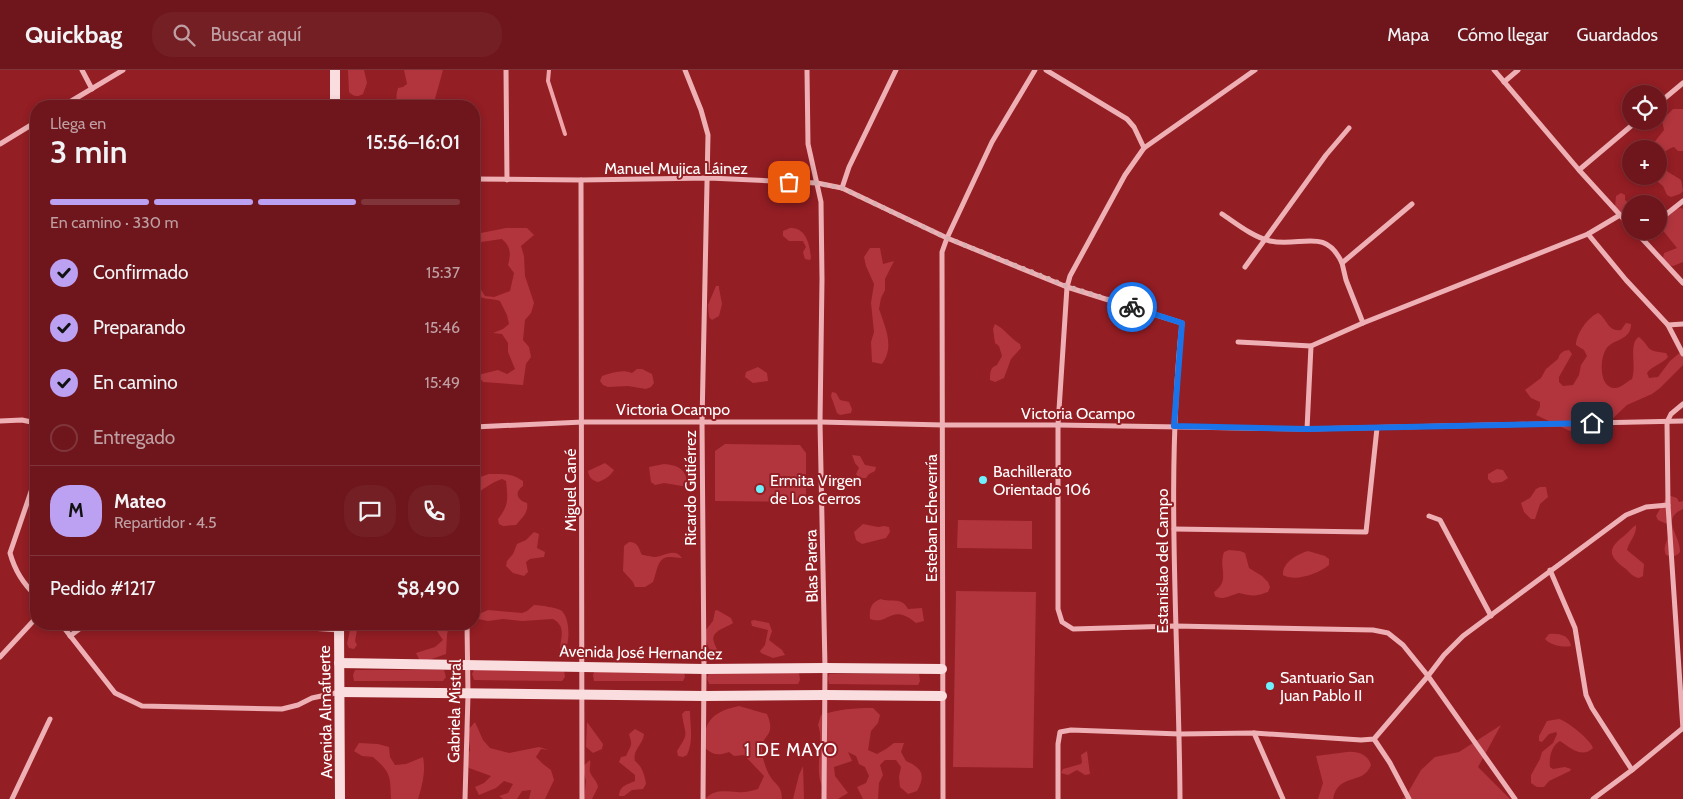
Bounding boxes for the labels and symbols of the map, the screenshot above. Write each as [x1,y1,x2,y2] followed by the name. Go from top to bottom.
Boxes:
[604,159,748,178] street label: Manuel Mujica Láinez
[768,161,810,203] pin
[1107,282,1157,332] courier
[616,400,730,419] street label: Victoria Ocampo
[1571,402,1613,444] pin
[1021,404,1135,423] street label: Victoria Ocampo
[681,430,700,546] street label: Ricardo Gutiérrez
[561,449,580,531] street label: Miguel Cané
[922,454,941,582] street label: Esteban Echeverría
[993,462,1091,499] place label: Bachillerato Orientado 106
[770,471,862,508] place label: Ermita Virgen de Los Cerros
[977,474,989,486] marker: Bachillerato Orientado 106
[754,483,766,495] marker: Ermita Virgen de Los Cerros
[1153,488,1172,634] street label: Estanislao del Campo
[801,529,822,603] street label: Blas Parera
[559,642,723,663] street label: Avenida José Hernandez
[315,645,336,779] street label: Avenida Almafuerte
[444,659,465,763] street label: Gabriela Mistral
[1279,668,1374,705] place label: Santuario San Juan Pablo II
[1264,680,1276,692] marker: Santuario San Juan Pablo II
[744,739,838,761] district label: 1 DE MAYO

